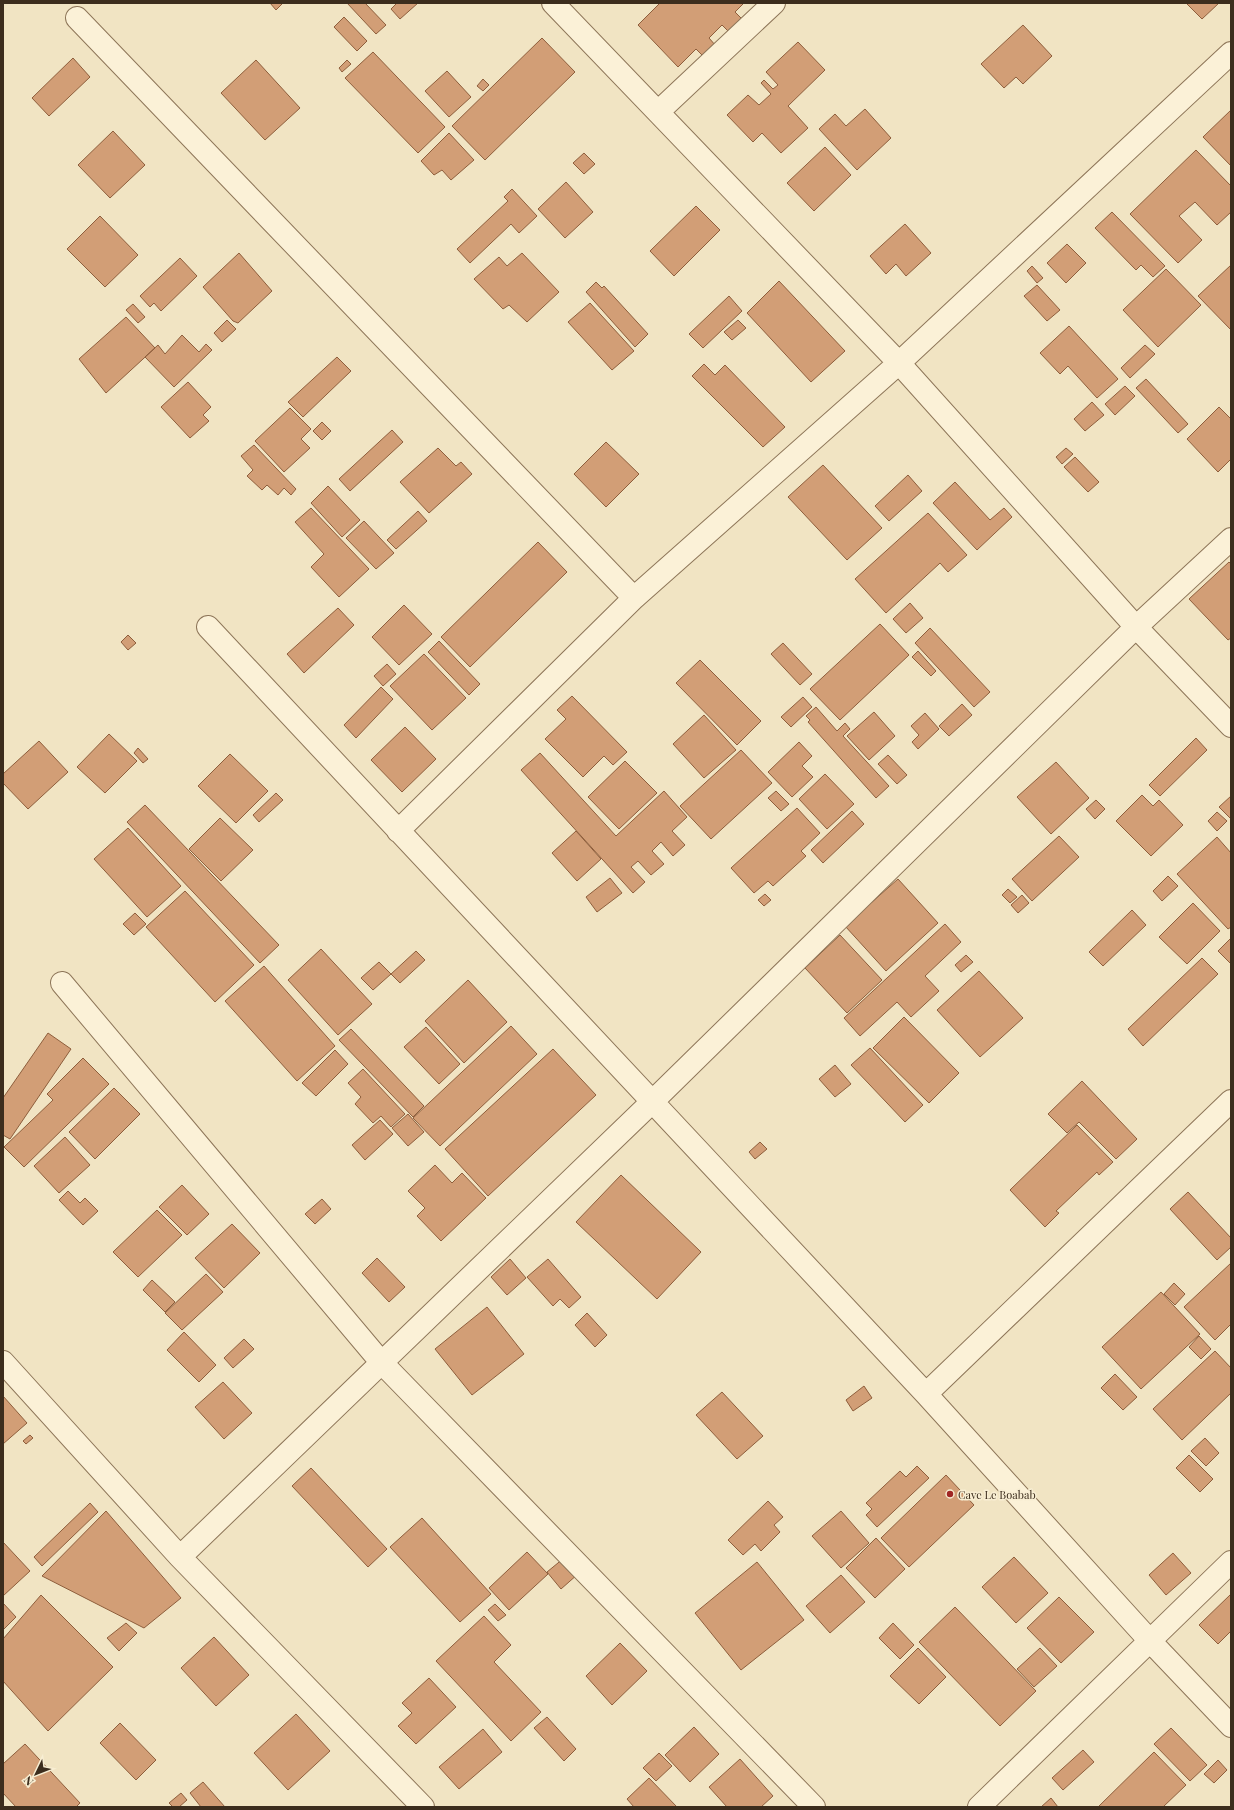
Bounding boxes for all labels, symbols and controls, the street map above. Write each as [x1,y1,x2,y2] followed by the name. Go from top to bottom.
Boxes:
[958,1487,1036,1502] place label: Cave Le Boabab
[945,1489,955,1499] marker: Cave Le Boabab
[16,1754,56,1794] north arrow
[20,1773,37,1789] text: N

